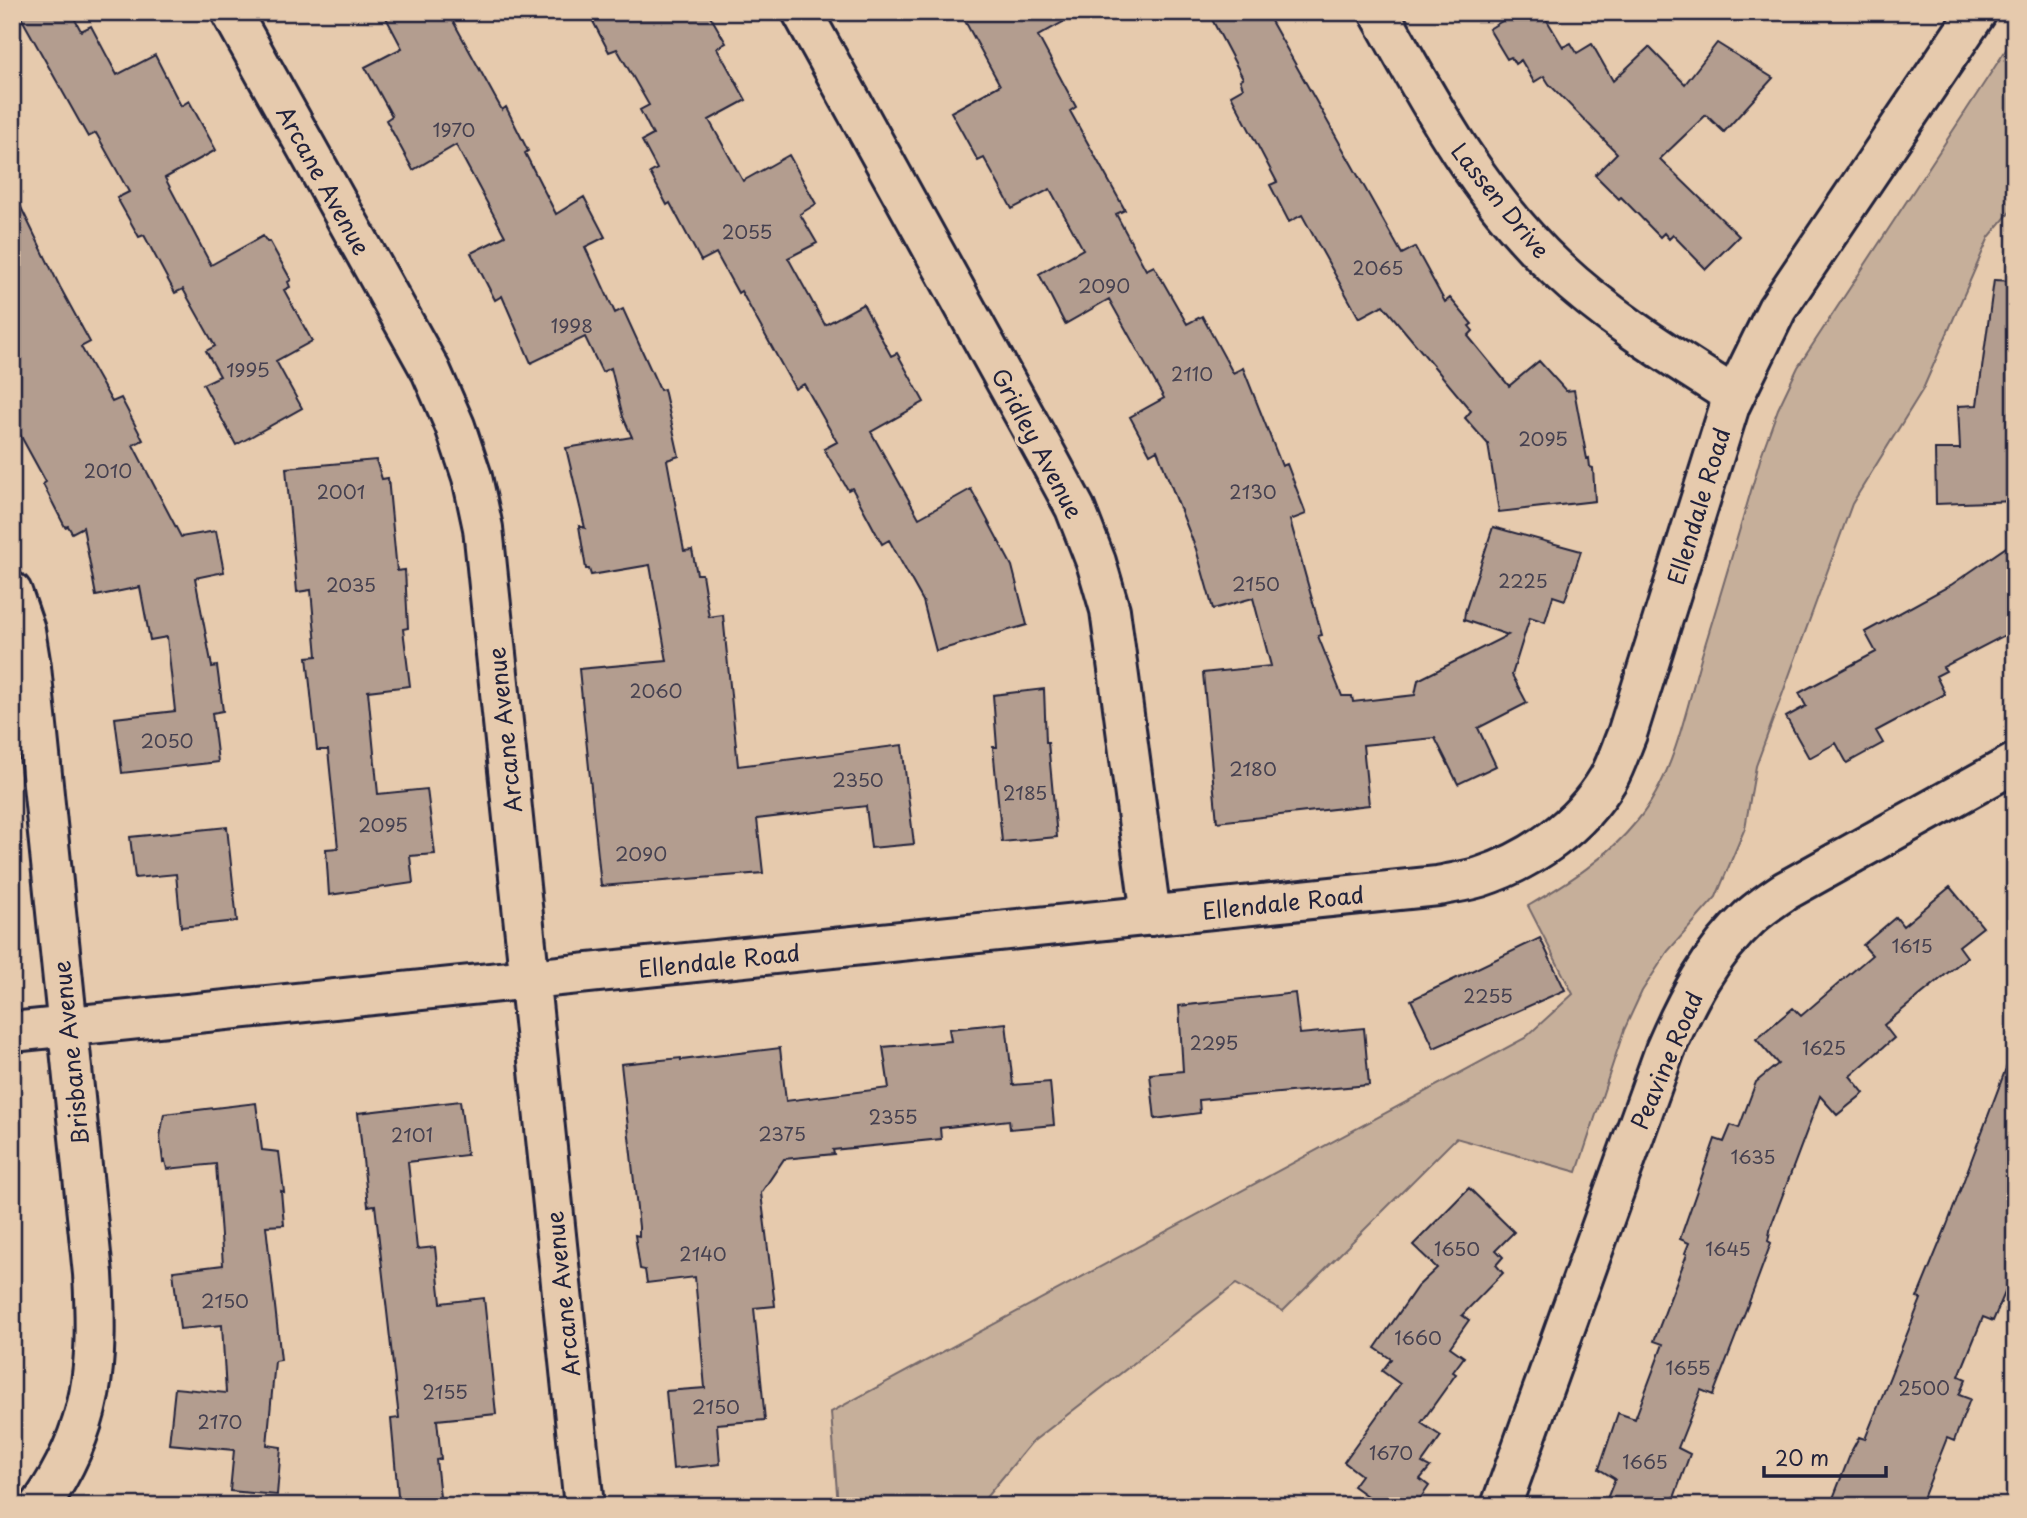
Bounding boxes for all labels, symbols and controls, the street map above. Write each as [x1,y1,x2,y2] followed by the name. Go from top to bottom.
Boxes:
[268,99,380,261] street label: Arcane Avenue
[433,115,475,143] house number: 1970
[1443,135,1559,265] street label: Lassen Drive
[722,217,772,245] house number: 2055
[1353,253,1403,281] house number: 2065
[1078,271,1130,299] house number: 2090
[551,311,593,339] house number: 1998
[226,355,270,383] house number: 1995
[1171,359,1213,387] house number: 2110
[983,361,1093,525] street label: Gridley Avenue
[1657,423,1739,589] street label: Ellendale Road
[1518,424,1568,452] house number: 2095
[84,456,132,484] house number: 2010
[317,477,365,505] house number: 2001
[1229,477,1277,505] house number: 2130
[1498,566,1548,594] house number: 2225
[1232,569,1280,597] house number: 2150
[326,570,376,598] house number: 2035
[478,645,530,815] street label: Arcane Avenue
[629,676,683,704] house number: 2060
[140,726,194,754] house number: 2050
[1229,754,1277,782] house number: 2180
[832,765,884,793] house number: 2350
[1003,778,1047,806] house number: 2185
[358,810,408,838] house number: 2095
[615,839,667,867] house number: 2090
[1200,876,1366,928] street label: Ellendale Road
[1891,931,1933,959] house number: 1615
[636,934,802,986] street label: Ellendale Road
[43,959,97,1147] street label: Brisbane Avenue
[1463,981,1513,1009] house number: 2255
[1621,986,1711,1134] street label: Peavine Road
[1190,1028,1238,1056] house number: 2295
[1802,1033,1846,1061] house number: 1625
[869,1102,917,1130] house number: 2355
[758,1119,806,1147] house number: 2375
[391,1120,433,1148] house number: 2101
[1730,1142,1776,1170] house number: 1635
[536,1209,588,1379] street label: Arcane Avenue
[1434,1234,1480,1262] house number: 1650
[1705,1234,1751,1262] house number: 1645
[679,1239,727,1267] house number: 2140
[201,1286,249,1314] house number: 2150
[1394,1323,1442,1351] house number: 1660
[1665,1353,1711,1381] house number: 1655
[1898,1373,1950,1401] house number: 2500
[422,1377,468,1405] house number: 2155
[692,1392,740,1420] house number: 2150
[198,1407,242,1435] house number: 2170
[1764,1434,1887,1478] scale bar
[1369,1438,1413,1466] house number: 1670
[1775,1441,1829,1473] text: 20 m
[1622,1447,1668,1475] house number: 1665

